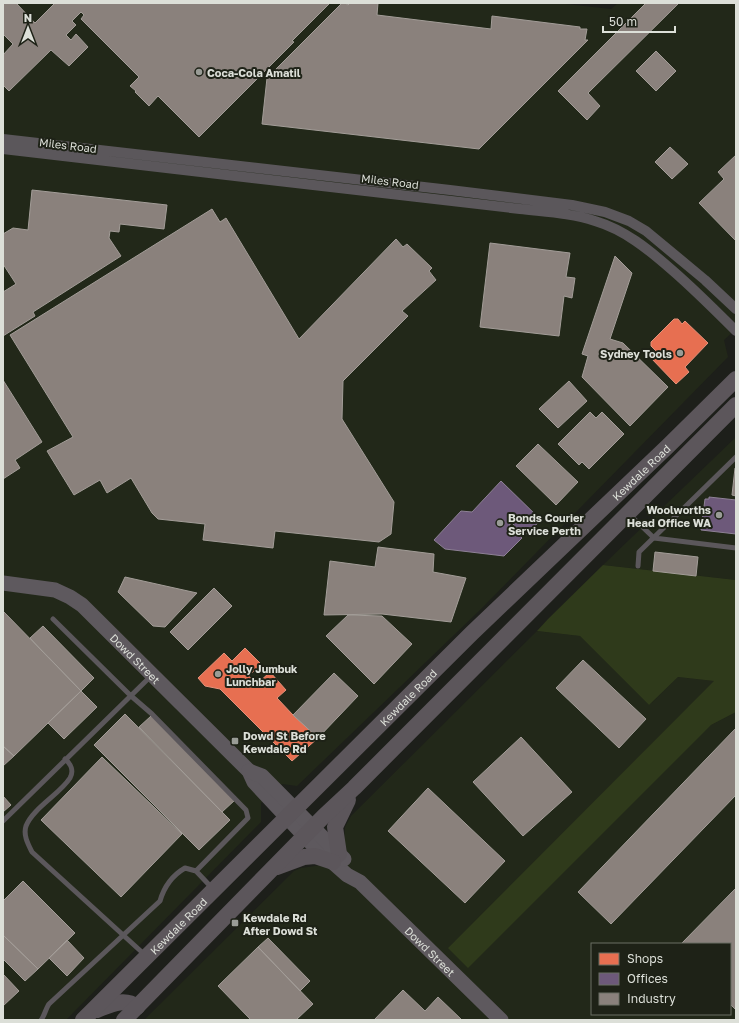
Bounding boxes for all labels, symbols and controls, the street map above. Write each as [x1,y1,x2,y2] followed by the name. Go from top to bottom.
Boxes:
[8,8,48,48] north arrow
[603,8,675,34] scale bar
[24,11,32,24] text: N
[609,14,637,29] text: 50 m
[207,66,301,79] place label: Coca-Cola Amatil
[194,67,204,77] marker: Coca-Cola Amatil
[39,135,97,155] street label: Miles Road
[361,171,419,191] street label: Miles Road
[600,347,672,360] place label: Sydney Tools
[675,348,685,358] marker: Sydney Tools
[609,441,672,503] street label: Kewdale Road
[627,503,711,529] place label: Woolworths Head Office WA
[714,510,724,520] marker: Woolworths Head Office WA
[508,511,584,537] place label: Bonds Courier Service Perth
[495,518,505,528] marker: Bonds Courier Service Perth
[108,631,163,686] street label: Dowd Street
[226,662,298,688] place label: Jolly Jumbuk Lunchbar
[377,666,439,728] street label: Kewdale Road
[213,669,223,679] marker: Jolly Jumbuk Lunchbar
[243,729,326,755] place label: Dowd St Before Kewdale Rd
[230,736,240,746] marker: Dowd St Before Kewdale Rd
[147,894,209,957] street label: Kewdale Road
[243,911,318,937] place label: Kewdale Rd After Dowd St
[230,918,240,928] marker: Kewdale Rd After Dowd St
[403,924,458,978] street label: Dowd Street
[591,943,731,1015] legend
[627,951,663,966] text: Shops
[627,971,668,986] text: Offices
[627,991,676,1006] text: Industry

